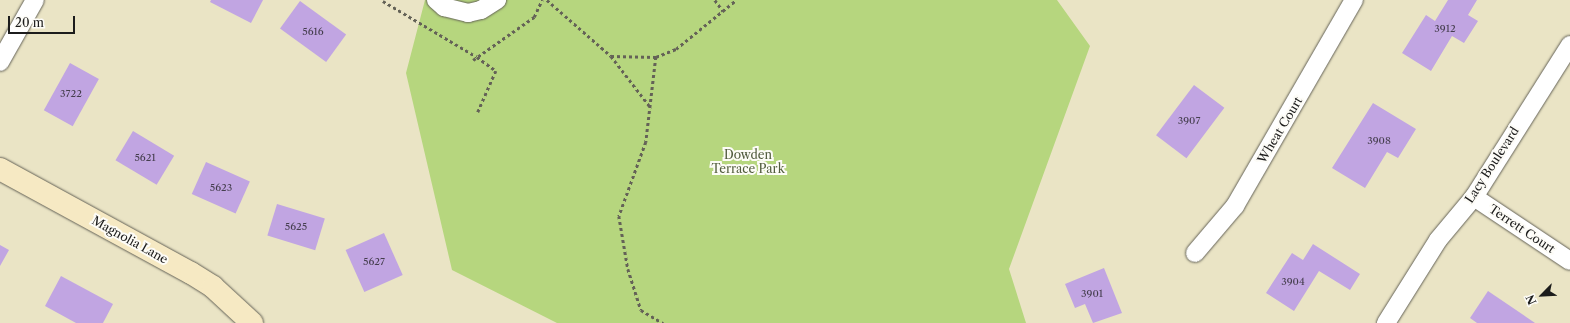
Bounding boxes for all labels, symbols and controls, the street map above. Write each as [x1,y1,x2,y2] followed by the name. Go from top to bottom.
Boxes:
[10,8,77,34] scale bar
[15,15,44,30] text: 20 m
[1434,23,1456,35] house number: 3912
[302,26,324,38] house number: 5616
[60,88,82,100] house number: 3722
[1255,94,1305,166] street label: Wheat Court
[1178,115,1200,127] house number: 3907
[1462,124,1522,206] street label: Lacy Boulevard
[1367,135,1391,147] house number: 3908
[711,148,785,176] park label: Dowden Terrace Park
[134,152,156,164] house number: 5621
[210,182,232,194] house number: 5623
[1486,202,1558,256] street label: Terrett Court
[89,213,171,267] street label: Magnolia Lane
[285,221,307,233] house number: 5625
[363,256,385,268] house number: 5627
[1522,275,1562,315] north arrow
[1281,276,1305,288] house number: 3904
[1081,288,1103,300] house number: 3901
[1523,293,1539,307] text: N

